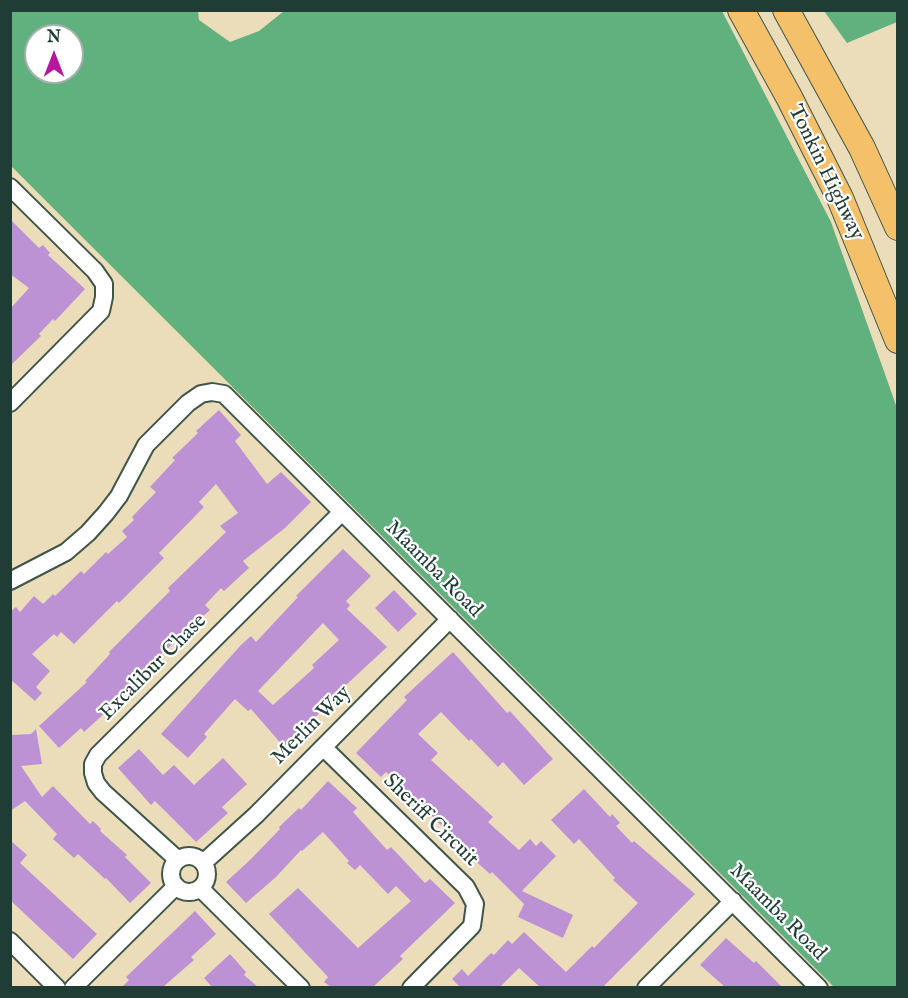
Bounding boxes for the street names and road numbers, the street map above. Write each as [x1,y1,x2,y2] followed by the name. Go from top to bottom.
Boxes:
[781,101,869,245] street label: Tonkin Highway
[379,516,487,624] street label: Maamba Road
[95,609,213,727] street label: Excalibur Chase
[267,681,357,771] street label: Merlin Way
[377,769,483,873] street label: Sheriff Circuit
[723,859,831,967] street label: Maamba Road

